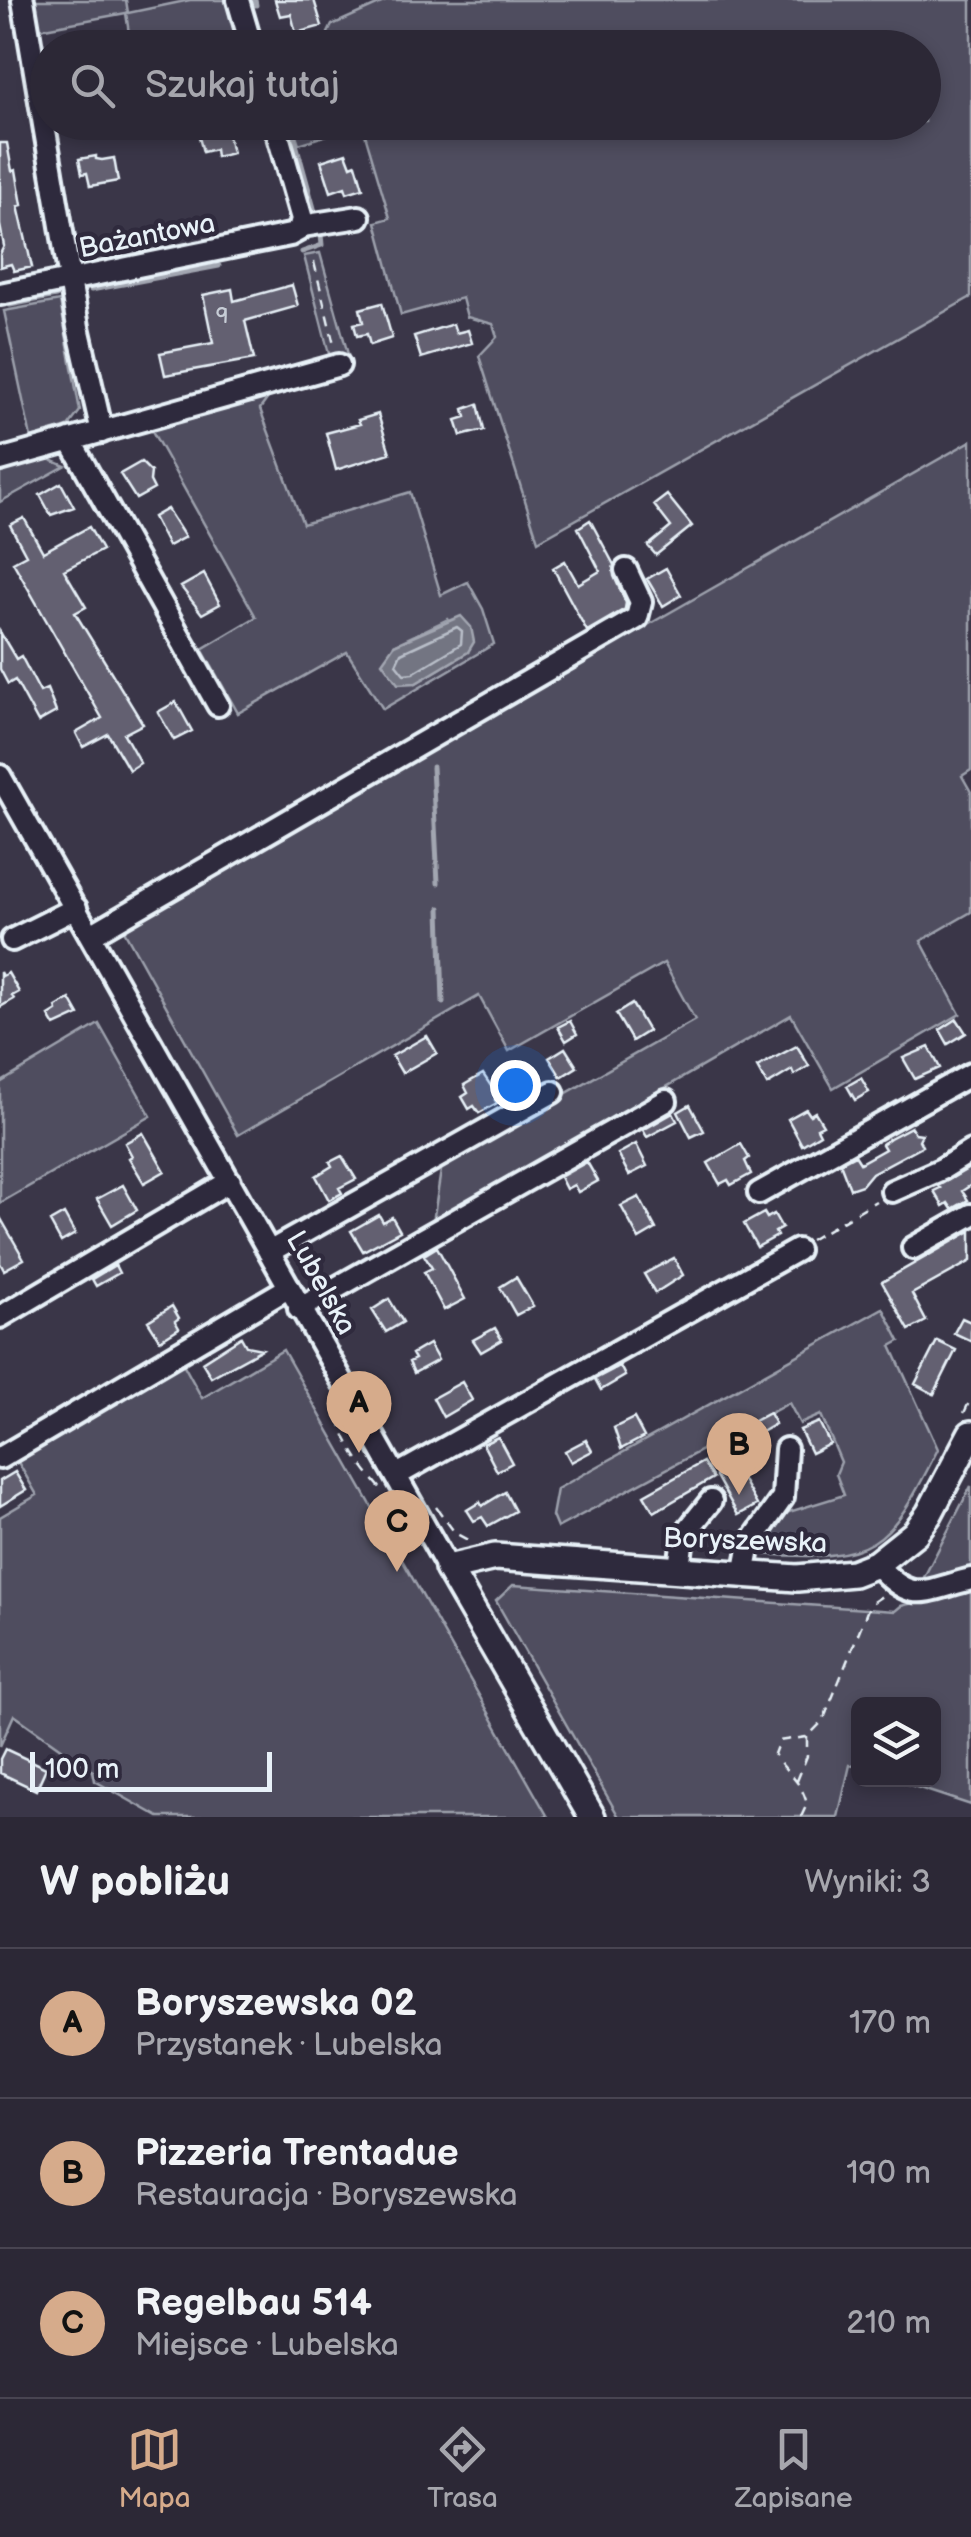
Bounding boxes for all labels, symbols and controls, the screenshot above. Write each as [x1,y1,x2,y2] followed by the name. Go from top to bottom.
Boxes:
[30,30,941,140] search box
[65,58,120,113] icon: search
[145,63,340,108] text: Szukaj tutaj
[76,207,218,265] street label: Bażantowa
[216,303,228,330] house number: 9
[490,1060,541,1111] your location
[279,1225,363,1341] street label: Lubelska
[326,1370,392,1453] pin: A
[706,1412,772,1495] pin: B
[364,1490,430,1572] pin: C
[662,1522,828,1560] street label: Boryszewska
[851,1697,941,1787] map controls
[851,1697,941,1787] button: layers
[30,1747,272,1792] scale bar
[45,1753,119,1786] text: 100 m
[40,1857,230,1908] text: W pobliżu
[804,1863,931,1902] text: Wyniki: 3
[135,1981,416,2026] text: Boryszewska 02
[63,2004,82,2043] text: A
[849,2004,931,2043] text: 170 m
[135,2026,443,2065] text: Przystanek · Lubelska
[135,2131,459,2176] text: Pizzeria Trentadue
[61,2154,84,2193] text: B
[846,2154,931,2193] text: 190 m
[135,2176,518,2215] text: Restauracja · Boryszewska
[135,2281,372,2326] text: Regelbau 514
[61,2304,84,2343] text: C
[846,2304,931,2343] text: 210 m
[135,2326,399,2365] text: Miejsce · Lubelska
[118,2422,191,2515] tab: Mapa
[427,2422,498,2515] tab: Trasa
[735,2422,853,2515] tab: Zapisane

